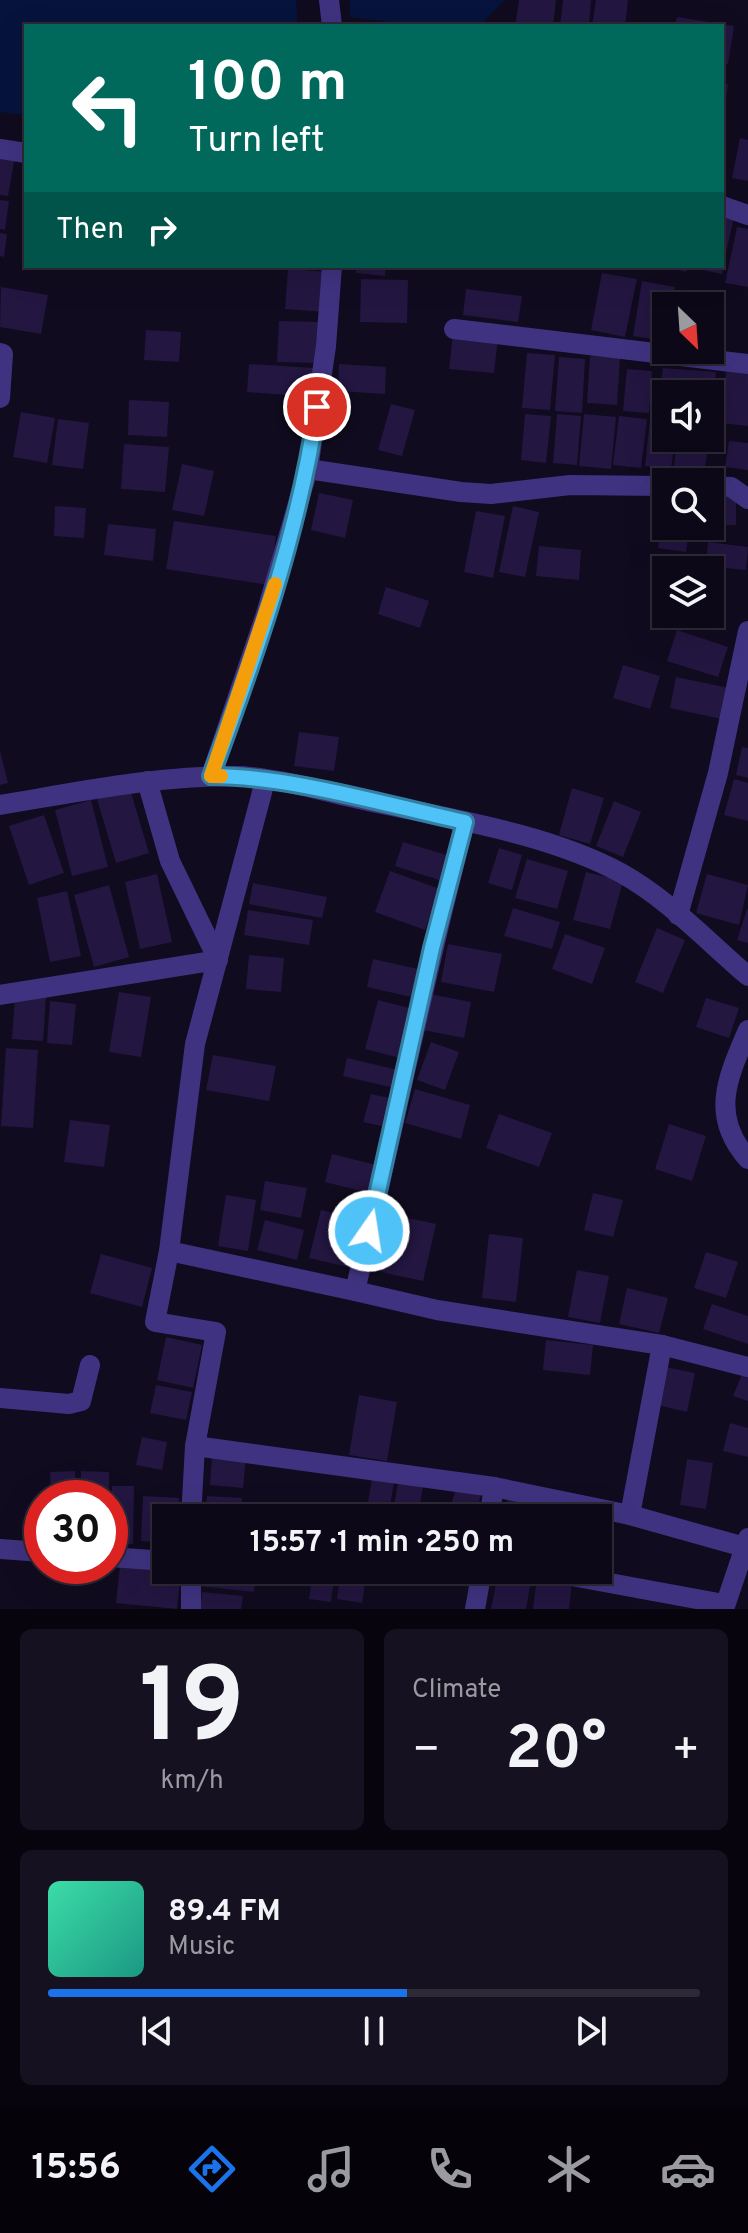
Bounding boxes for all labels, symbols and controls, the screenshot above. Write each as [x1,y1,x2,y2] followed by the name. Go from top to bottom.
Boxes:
[188,50,347,120] text: 100 m
[56,56,160,160] icon: left
[188,119,325,165] text: Turn left
[140,208,184,252] icon: right
[56,212,124,249] text: Then
[652,292,724,364] north arrow
[652,292,724,628] map controls
[283,373,351,441] pin
[652,380,724,452] button: sound
[295,385,339,429] icon: arrive
[652,468,724,540] button: search
[652,556,724,628] button: layers
[327,1189,411,1273] position arrow
[24,1480,128,1584] speed limit sign: 30
[250,1525,514,1562] text: 15:57 · 1 min · 250 m
[139,1647,245,1779] text: 19
[412,1674,501,1707] text: Climate
[505,1714,607,1790] text: 20°
[412,1724,440,1780] text: −
[672,1724,700,1780] text: +
[160,1765,224,1798] text: km/h
[168,1894,281,1931] text: 89.4 FM
[168,1931,235,1964] text: Music
[135,2009,179,2053] icon: previous
[352,2009,396,2053] icon: pause
[569,2009,613,2053] icon: next
[184,2141,240,2197] icon: directions
[303,2141,359,2197] icon: music
[422,2141,478,2197] icon: phone
[541,2141,597,2197] icon: climate
[660,2141,716,2197] icon: car
[32,2146,121,2192] text: 15:56

